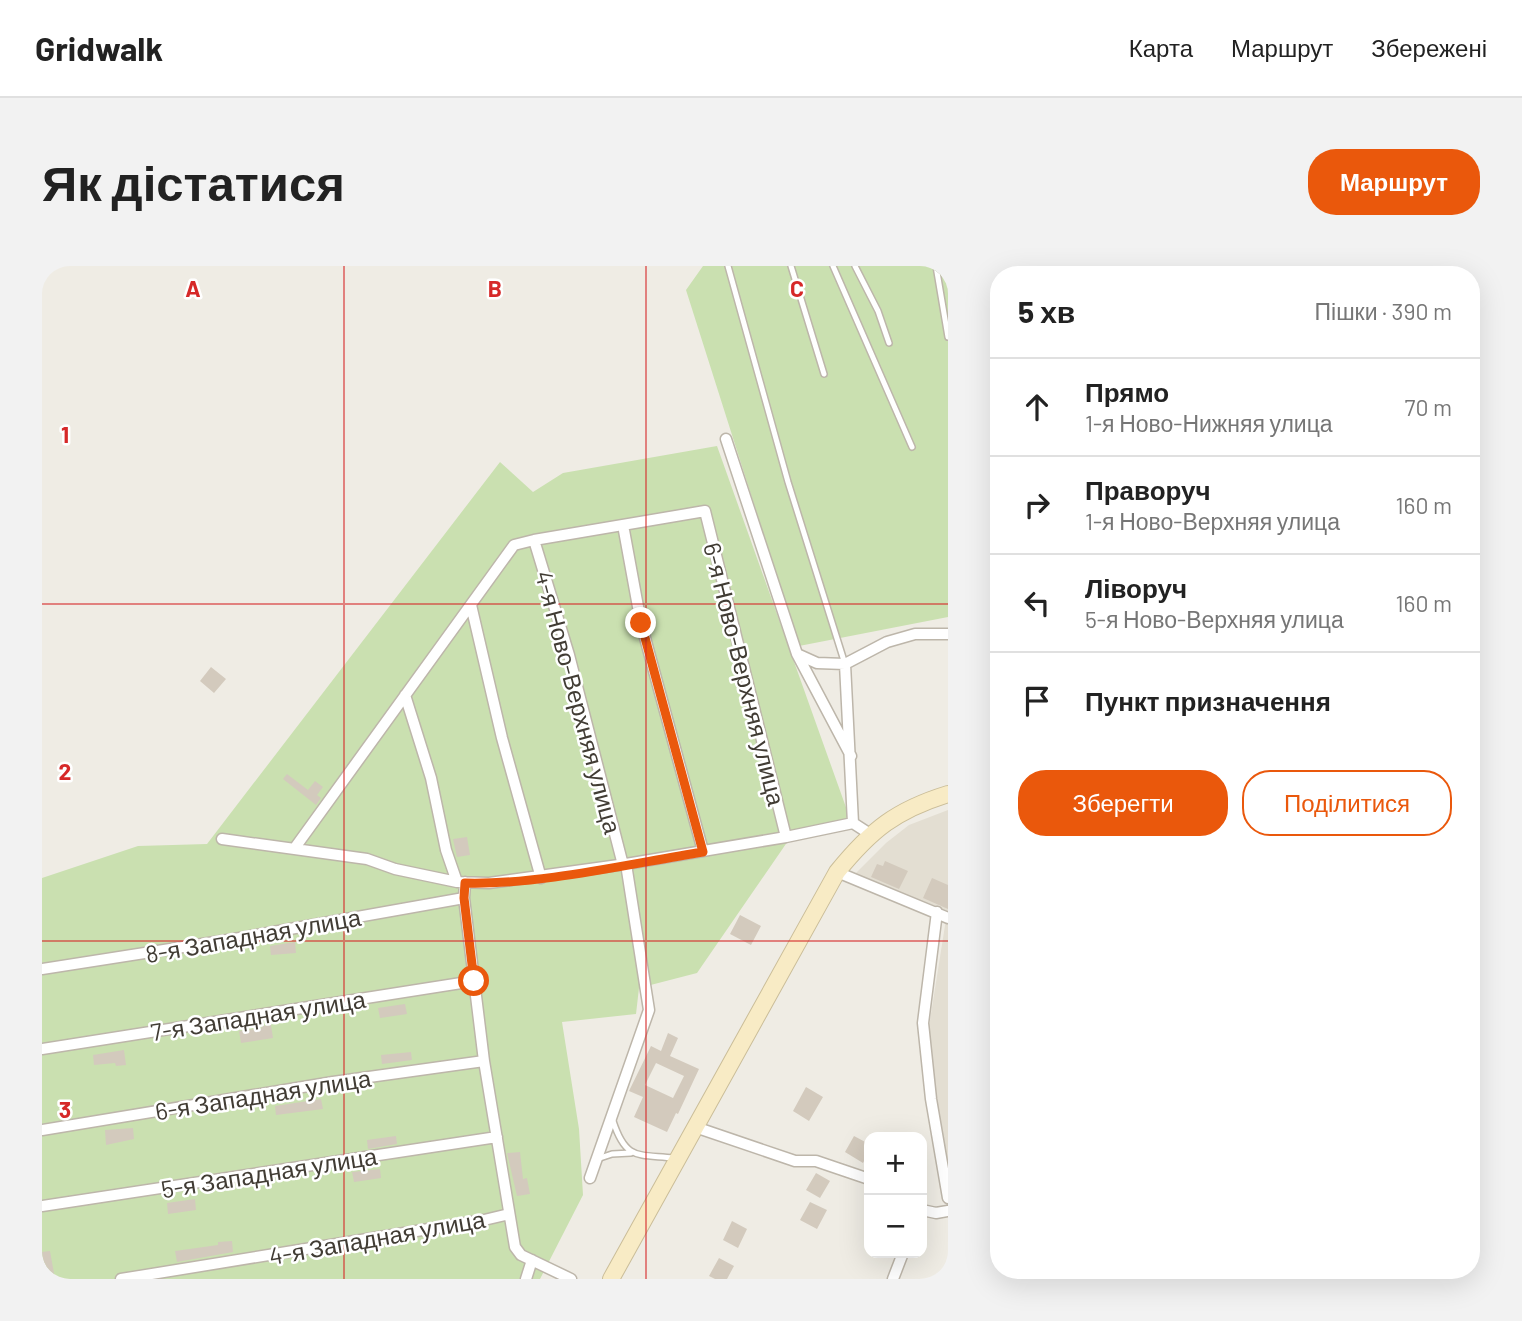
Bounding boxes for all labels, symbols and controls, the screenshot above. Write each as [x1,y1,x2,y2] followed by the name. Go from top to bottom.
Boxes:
[35,28,163,68] text: Gridwalk
[1129,33,1193,62] text: Карта
[1231,33,1333,62] text: Маршрут
[1371,33,1487,62] text: Збережені
[1308,149,1480,215] button: Маршрут
[42,152,345,211] text: Як дістатися
[185,274,201,302] text: A
[488,274,502,302] text: B
[790,274,804,302] text: C
[1018,293,1075,329] text: 5 хв
[1315,297,1452,325] text: Пішки · 390 m
[1085,376,1169,407] text: Прямо
[1018,388,1056,426] icon: ahead
[1405,393,1452,421] text: 70 m
[1085,409,1333,437] text: 1-я Ново-Нижняя улица
[61,420,69,448] text: 1
[1085,474,1211,505] text: Праворуч
[1018,486,1056,524] icon: right
[1395,491,1452,519] text: 160 m
[1085,507,1340,535] text: 1-я Ново-Верхняя улица
[698,539,792,809] street label: 6-я Ново-Верхняя улица
[530,567,628,837] street label: 4-я Ново-Верхняя улица
[1085,572,1187,603] text: Ліворуч
[1018,584,1056,622] icon: left
[1395,589,1452,617] text: 160 m
[1085,605,1344,633] text: 5-я Ново-Верхняя улица
[625,607,656,638] route end
[1018,682,1056,720] icon: arrive
[1085,685,1331,716] text: Пункт призначення
[59,757,71,785] text: 2
[1018,770,1228,836] button: Зберегти
[1242,770,1452,836] button: Поділитися
[143,902,364,968] street label: 8-я Западная улица
[458,965,489,996] route start
[148,984,368,1046] street label: 7-я Западная улица
[153,1063,374,1125] street label: 6-я Западная улица
[59,1095,71,1123] text: 3
[864,1132,927,1258] map controls
[864,1132,927,1195] button: +
[159,1141,380,1203] street label: 5-я Западная улица
[864,1195,927,1258] button: −
[267,1204,488,1270] street label: 4-я Западная улица

